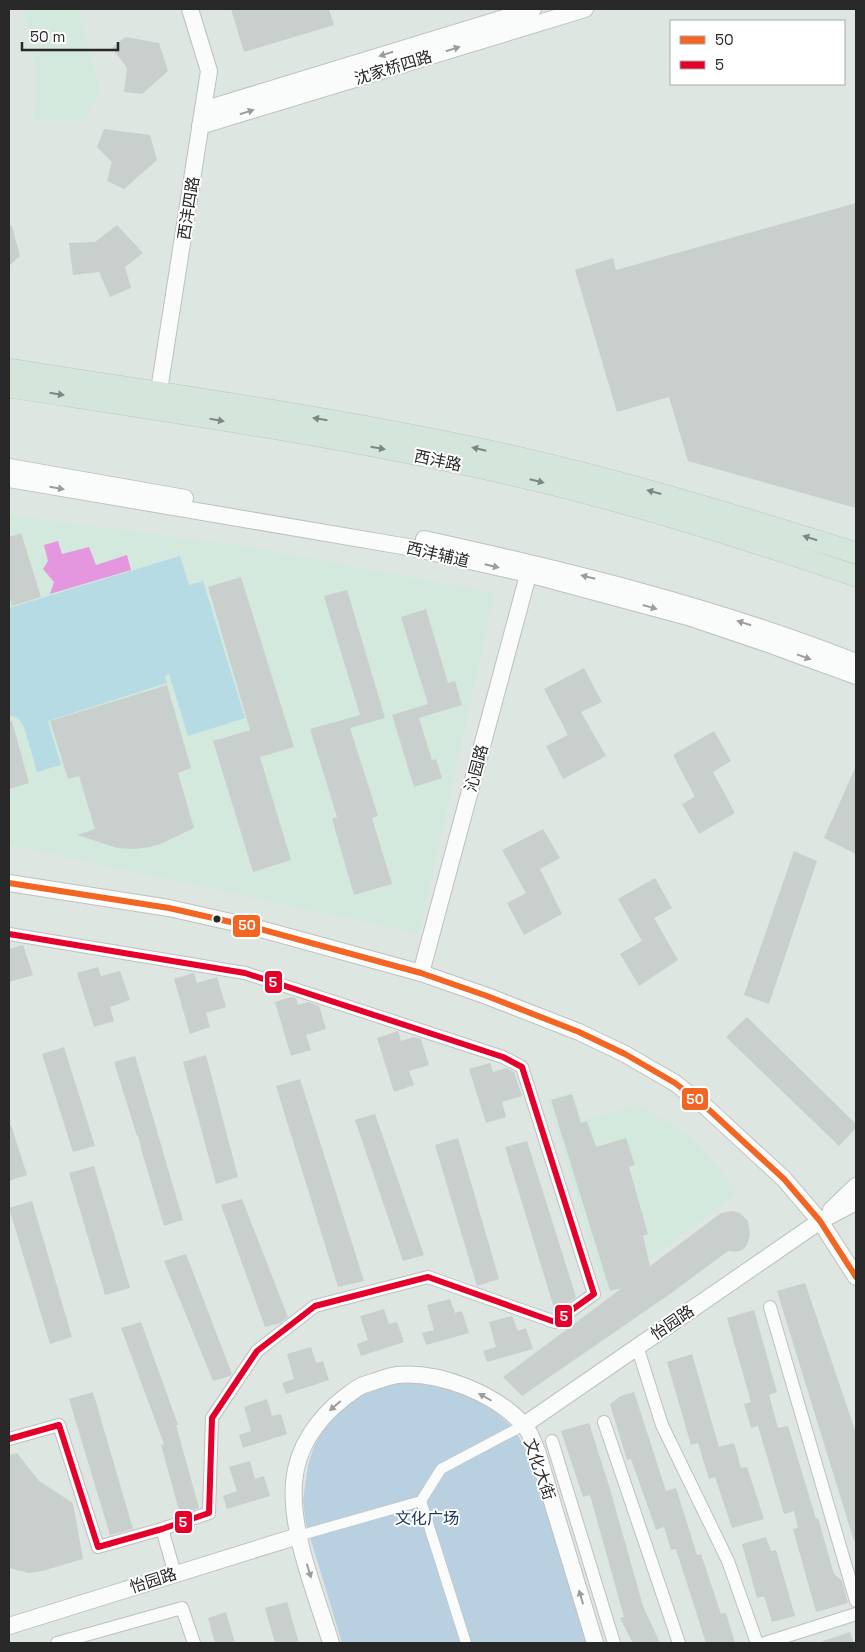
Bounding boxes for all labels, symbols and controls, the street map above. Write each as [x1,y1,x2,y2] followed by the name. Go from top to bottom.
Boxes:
[22,20,119,52] scale bar
[670,20,845,85] legend
[30,27,65,46] text: 50 m
[715,30,734,49] text: 50
[445,45,460,53] one-way arrow
[352,46,434,89] street label: 沈家桥四路
[378,50,393,58] one-way arrow
[715,55,724,74] text: 5
[240,107,255,115] one-way arrow
[173,175,204,241] street label: 西沣四路
[49,391,65,399] one-way arrow
[311,415,327,423] one-way arrow
[210,417,226,425] one-way arrow
[370,444,386,452] one-way arrow
[412,445,464,476] street label: 西沣路
[472,445,487,453] one-way arrow
[529,477,544,485] one-way arrow
[49,484,65,492] one-way arrow
[646,488,662,496] one-way arrow
[802,534,817,542] one-way arrow
[404,537,471,572] street label: 西沣辅道
[485,562,500,570] one-way arrow
[581,573,596,581] one-way arrow
[642,603,657,611] one-way arrow
[737,618,752,626] one-way arrow
[797,653,812,661] one-way arrow
[460,742,493,794] street label: 沁园路
[212,914,222,924] unlabelled marker
[232,914,261,938] line badge: 50
[238,916,256,934] text: 50
[264,970,283,994] line badge: 5
[269,973,277,991] text: 5
[681,1087,709,1111] line badge: 50
[686,1090,704,1108] text: 50
[647,1300,698,1345] street label: 怡园路
[554,1304,573,1328] line badge: 5
[560,1307,568,1325] text: 5
[478,1392,491,1401] one-way arrow
[329,1400,341,1411] one-way arrow
[519,1435,560,1503] street label: 文化大街
[395,1508,459,1529] park label: 文化广场
[174,1510,193,1534] line badge: 5
[179,1513,187,1531] text: 5
[127,1563,179,1598] street label: 怡园路
[305,1564,313,1579] one-way arrow
[577,1589,584,1604] one-way arrow

